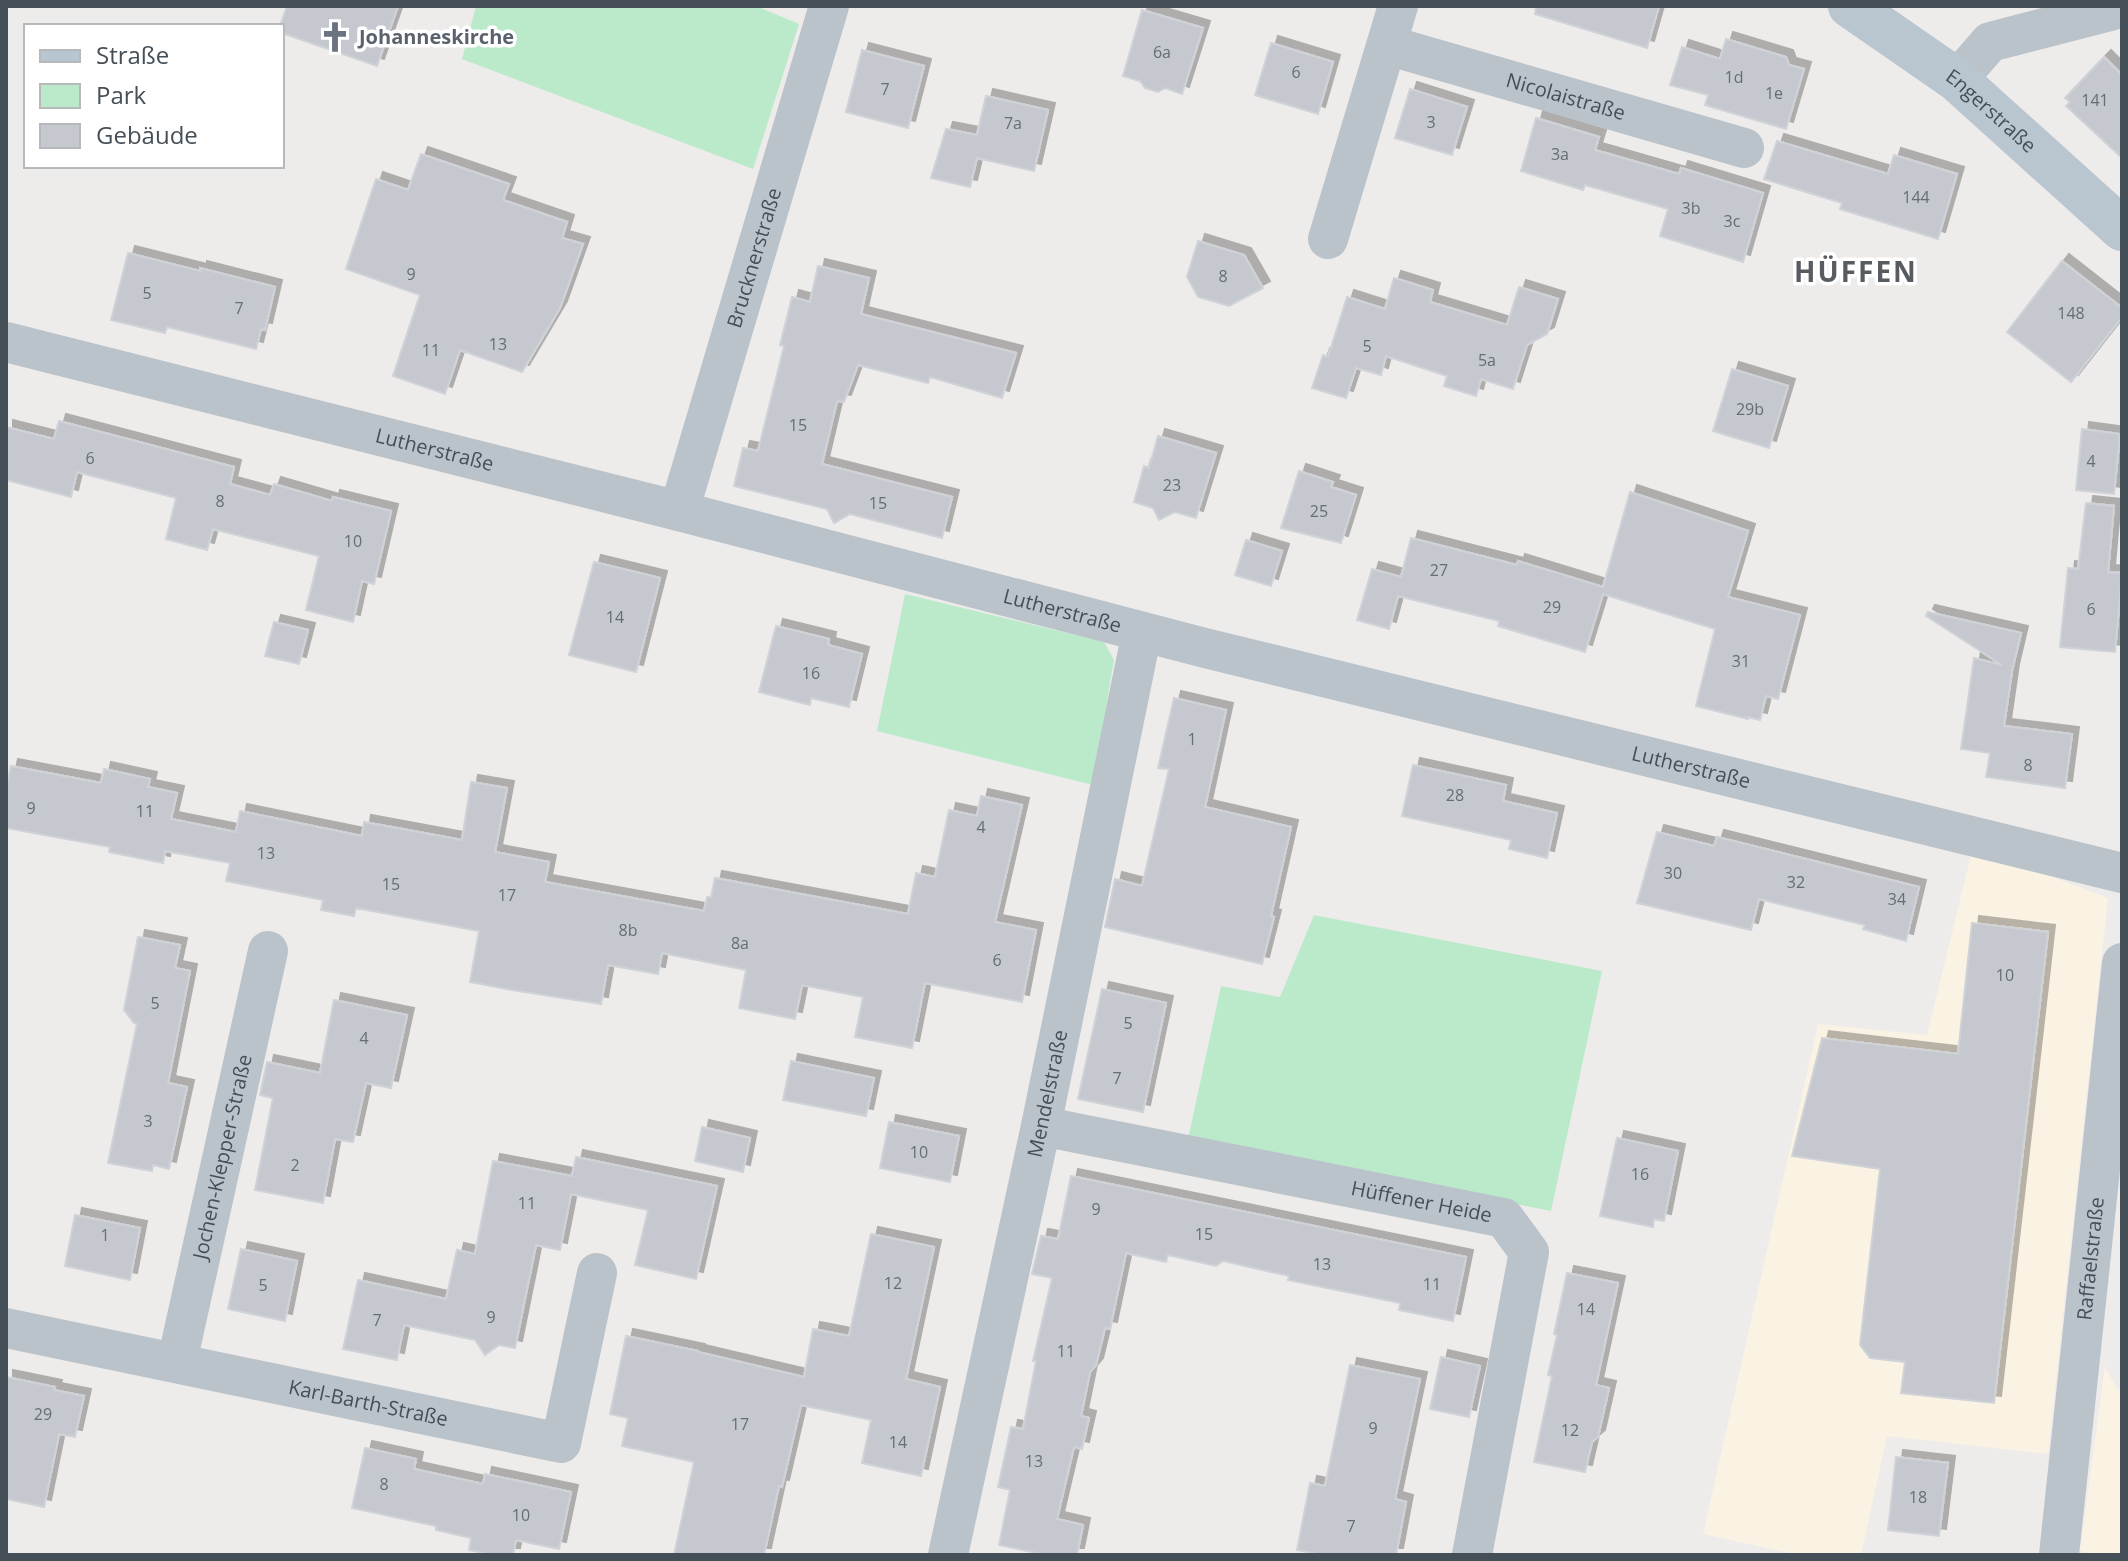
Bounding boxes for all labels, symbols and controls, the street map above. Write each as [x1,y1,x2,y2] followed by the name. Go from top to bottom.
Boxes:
[318,20,352,54] church icon: Johanneskirche
[357,23,514,50] place label: Johanneskirche
[24,24,284,168] legend
[96,38,169,71] text: Straße
[1153,41,1171,63] house number: 6a
[1291,61,1301,83] house number: 6
[1941,62,2043,158] street label: Engerstraße
[1503,66,1629,126] street label: Nicolaistraße
[1725,66,1743,88] house number: 1d
[96,78,147,111] text: Park
[880,78,890,100] house number: 7
[1765,82,1783,104] house number: 1e
[2081,89,2109,111] house number: 141
[1426,111,1436,133] house number: 3
[1004,112,1022,134] house number: 7a
[96,118,198,151] text: Gebäude
[1551,143,1569,165] house number: 3a
[720,185,787,331] street label: Brucknerstraße
[1902,186,1930,208] house number: 144
[1682,197,1700,219] house number: 3b
[1724,210,1741,232] house number: 3c
[1794,252,1918,290] district label: HÜFFEN
[406,263,416,285] house number: 9
[1218,265,1228,287] house number: 8
[142,282,152,304] house number: 5
[234,297,244,319] house number: 7
[2057,302,2085,324] house number: 148
[489,333,507,355] house number: 13
[1362,335,1372,357] house number: 5
[422,339,440,361] house number: 11
[1478,349,1496,371] house number: 5a
[1736,398,1764,420] house number: 29b
[789,414,807,436] house number: 15
[373,421,497,477] street label: Lutherstraße
[85,447,95,469] house number: 6
[2086,450,2096,472] house number: 4
[1163,474,1181,496] house number: 23
[215,490,225,512] house number: 8
[869,492,887,514] house number: 15
[1310,500,1328,522] house number: 25
[344,530,362,552] house number: 10
[1430,559,1448,581] house number: 27
[1000,582,1124,639] street label: Lutherstraße
[1543,596,1561,618] house number: 29
[2086,598,2096,620] house number: 6
[606,606,624,628] house number: 14
[1732,650,1750,672] house number: 31
[802,662,820,684] house number: 16
[1187,728,1197,750] house number: 1
[1629,739,1753,794] street label: Lutherstraße
[2023,754,2033,776] house number: 8
[1446,784,1464,806] house number: 28
[26,797,36,819] house number: 9
[136,800,154,822] house number: 11
[976,816,986,838] house number: 4
[257,842,275,864] house number: 13
[1664,862,1682,884] house number: 30
[1787,871,1805,893] house number: 32
[382,873,400,895] house number: 15
[498,884,516,906] house number: 17
[1888,888,1906,910] house number: 34
[619,919,637,941] house number: 8b
[731,932,749,954] house number: 8a
[992,949,1002,971] house number: 6
[1996,964,2014,986] house number: 10
[150,992,160,1014] house number: 5
[1123,1012,1133,1034] house number: 5
[359,1027,369,1049] house number: 4
[1021,1027,1073,1160] street label: Mendelstraße
[186,1052,258,1264] street label: Jochen-Klepper-Straße
[1112,1067,1122,1089] house number: 7
[143,1110,153,1132] house number: 3
[910,1141,928,1163] house number: 10
[290,1154,300,1176] house number: 2
[1631,1163,1649,1185] house number: 16
[1349,1174,1494,1228] street label: Hüffener Heide
[518,1192,536,1214] house number: 11
[2070,1196,2110,1322] street label: Raffaelstraße
[1091,1198,1101,1220] house number: 9
[1195,1223,1213,1245] house number: 15
[100,1224,110,1246] house number: 1
[1313,1253,1331,1275] house number: 13
[884,1272,902,1294] house number: 12
[1423,1273,1441,1295] house number: 11
[258,1274,268,1296] house number: 5
[1577,1298,1595,1320] house number: 14
[486,1306,496,1328] house number: 9
[372,1309,382,1331] house number: 7
[1057,1340,1075,1362] house number: 11
[286,1373,451,1432] street label: Karl-Barth-Straße
[34,1403,52,1425] house number: 29
[731,1413,749,1435] house number: 17
[1368,1417,1378,1439] house number: 9
[1561,1419,1579,1441] house number: 12
[889,1431,907,1453] house number: 14
[1025,1450,1043,1472] house number: 13
[379,1473,389,1495] house number: 8
[1909,1486,1927,1508] house number: 18
[512,1504,530,1526] house number: 10
[1346,1515,1356,1537] house number: 7

